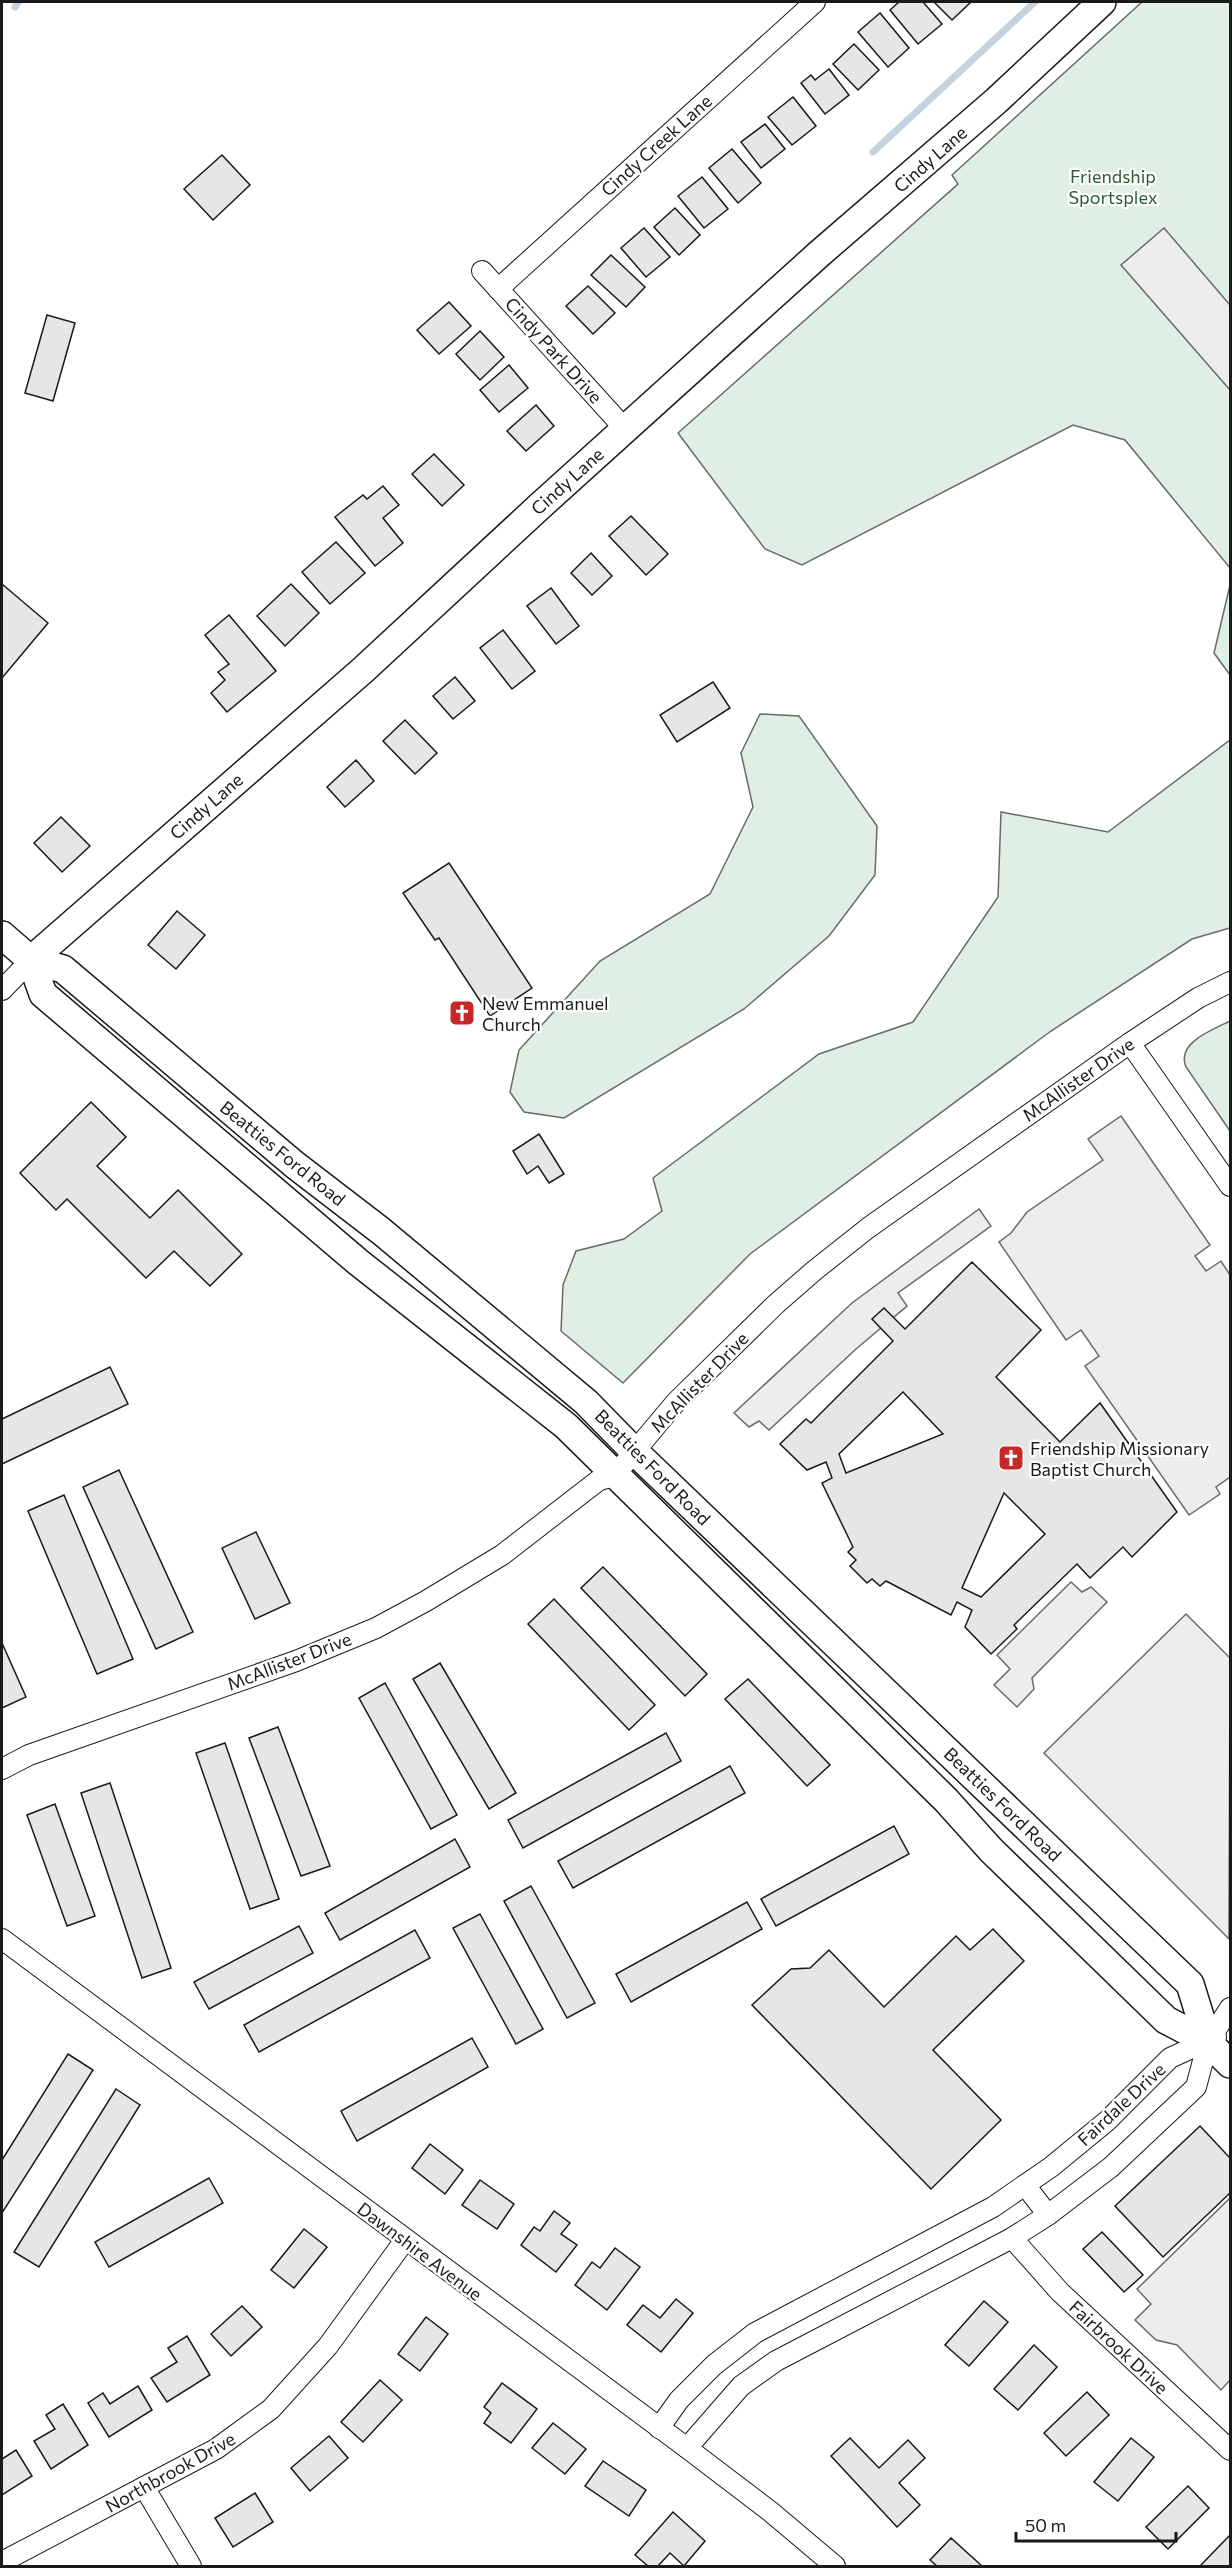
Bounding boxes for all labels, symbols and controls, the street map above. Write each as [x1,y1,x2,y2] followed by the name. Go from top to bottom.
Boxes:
[596,90,716,200] street label: Cindy Creek Lane
[889,121,971,197] street label: Cindy Lane
[1068,165,1158,208] park label: Friendship Sportsplex
[501,292,607,408] street label: Cindy Park Drive
[526,443,608,519] street label: Cindy Lane
[165,768,247,844] street label: Cindy Lane
[482,992,609,1035] place label: New Emmanuel Church
[447,998,477,1028] church icon: New Emmanuel Church
[1018,1032,1138,1126] street label: McAllister Drive
[216,1096,350,1210] street label: Beatties Ford Road
[645,1327,753,1437] street label: McAllister Drive
[591,1405,715,1529] street label: Beatties Ford Road
[1030,1437,1209,1480] place label: Friendship Missionary Baptist Church
[996,1443,1026,1473] church icon: Friendship Missionary Baptist Church
[224,1627,354,1695] street label: McAllister Drive
[940,1742,1066,1866] street label: Beatties Ford Road
[1073,2058,1169,2150] street label: Fairdale Drive
[353,2197,487,2305] street label: Dawnshire Avenue
[1065,2296,1173,2398] street label: Fairbrook Drive
[101,2427,239,2517] street label: Northbrook Drive
[1016,2505,1176,2543] scale bar
[1025,2514,1066,2536] text: 50 m

